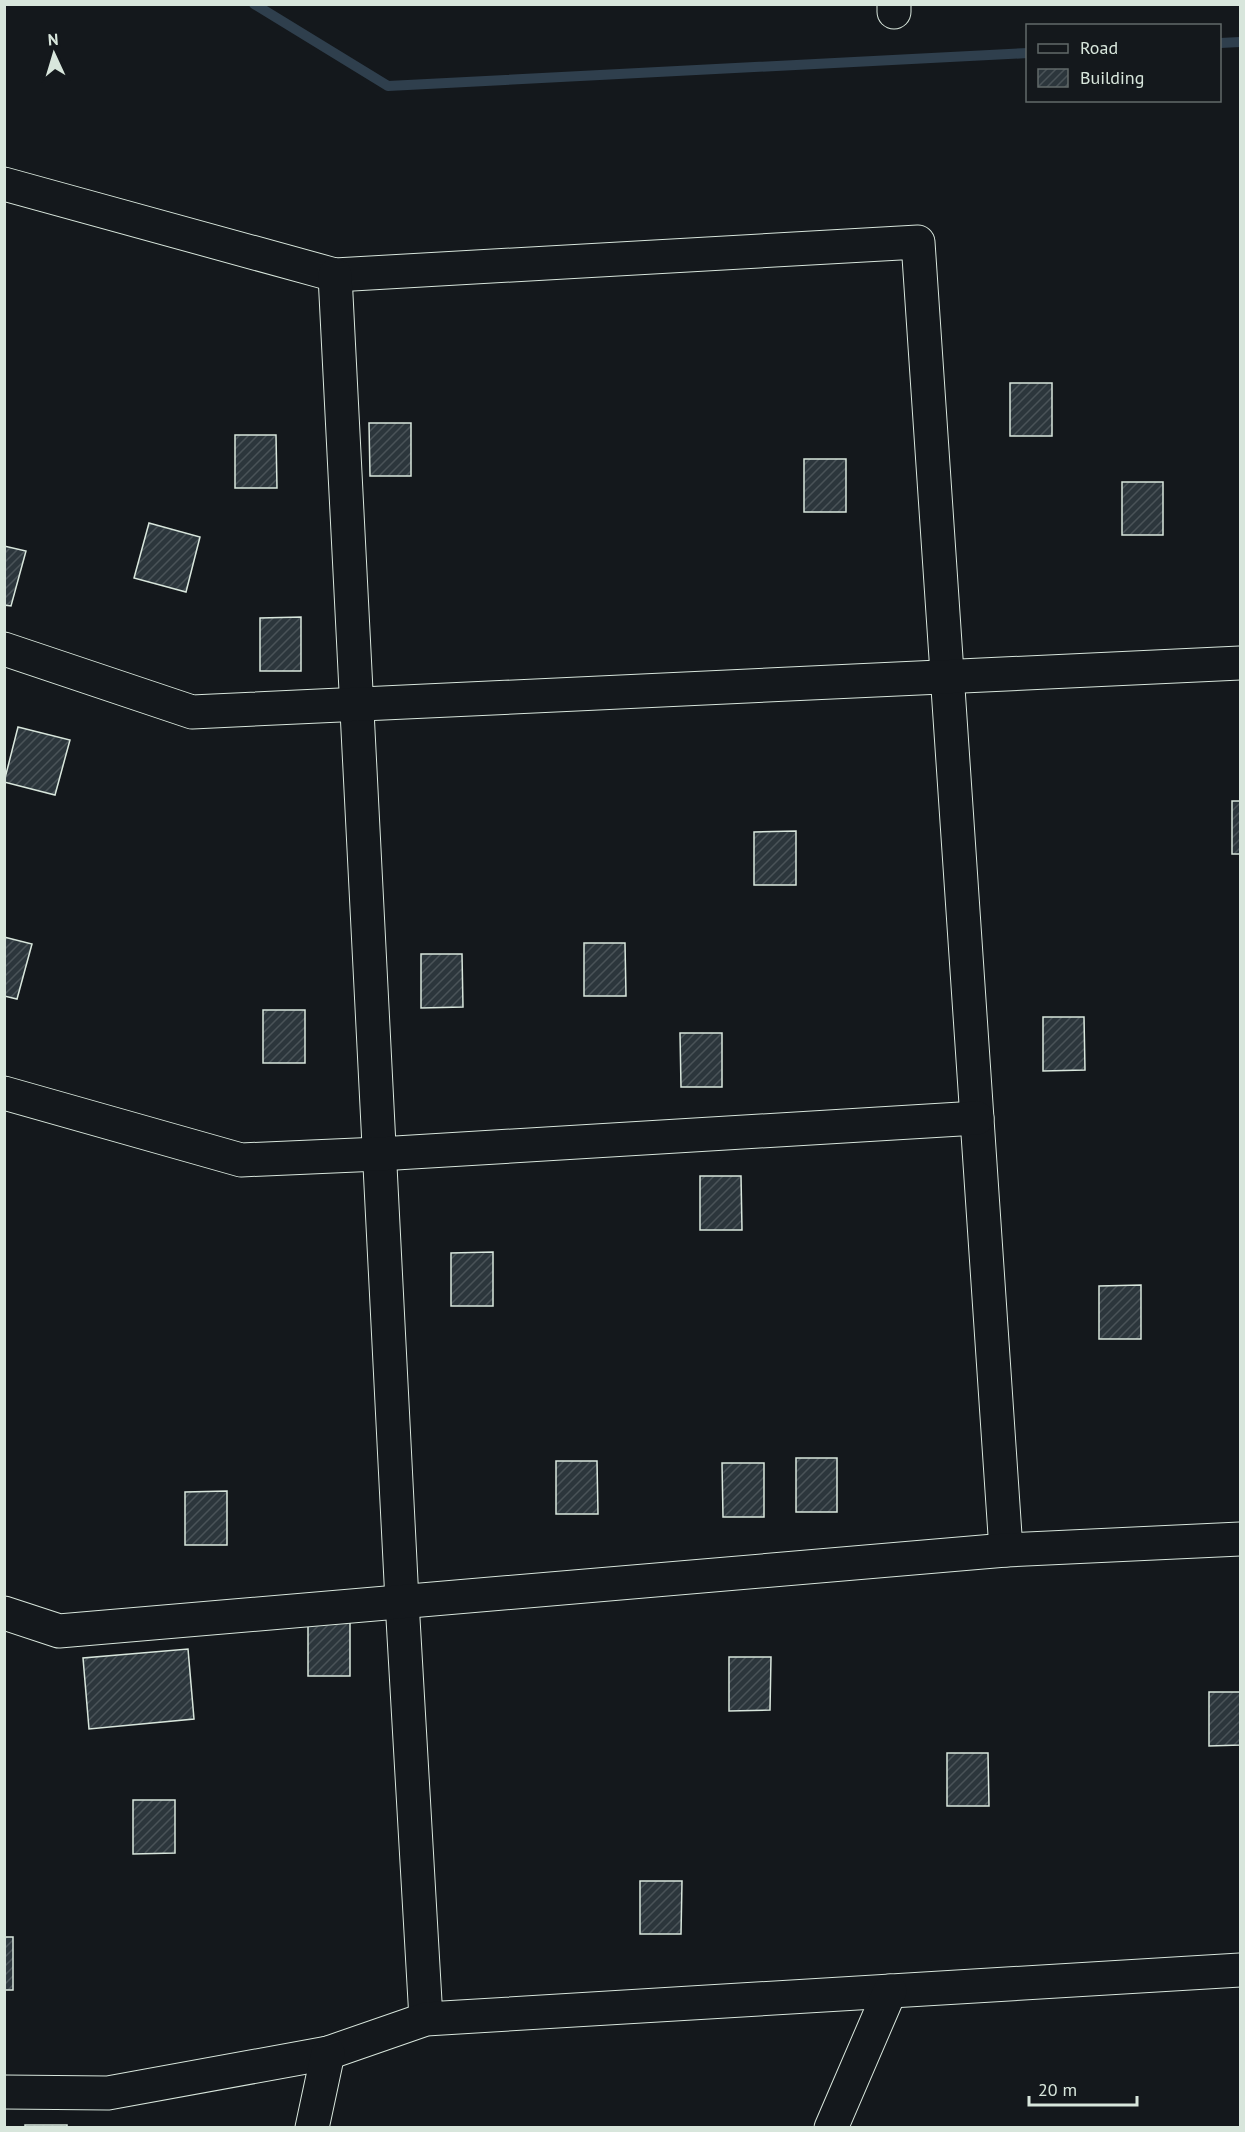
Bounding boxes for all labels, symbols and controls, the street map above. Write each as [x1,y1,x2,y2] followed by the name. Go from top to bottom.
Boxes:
[24,24,84,84] north arrow
[1026,24,1221,102] legend
[47,29,59,49] text: N
[1080,36,1118,59] text: Road
[1080,66,1144,89] text: Building
[1029,2069,1137,2107] scale bar
[1038,2078,1077,2101] text: 20 m

